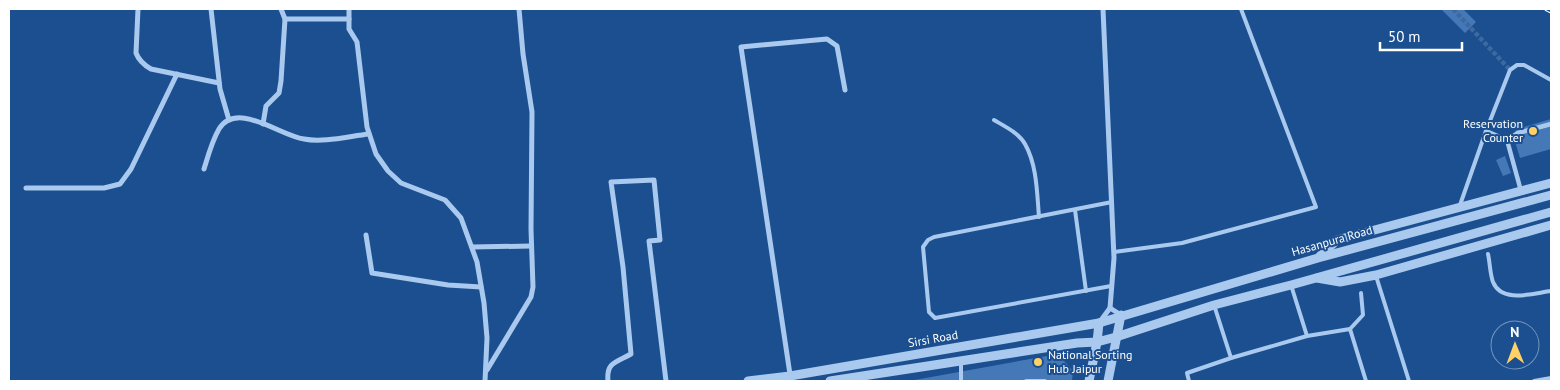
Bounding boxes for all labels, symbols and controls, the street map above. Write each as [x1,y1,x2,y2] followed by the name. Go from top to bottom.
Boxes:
[1380,20,1462,52] scale bar
[1388,27,1421,46] text: 50 m
[1463,116,1523,145] place label: Reservation Counter
[1527,125,1539,137] marker: Reservation Counter
[1290,222,1374,259] street label: Hasanpura Road
[1490,320,1540,370] north arrow
[1510,323,1520,341] text: N
[907,327,959,350] street label: Sirsi Road
[1048,347,1133,376] place label: National Sorting Hub Jaipur
[1032,356,1044,368] marker: National Sorting Hub Jaipur

